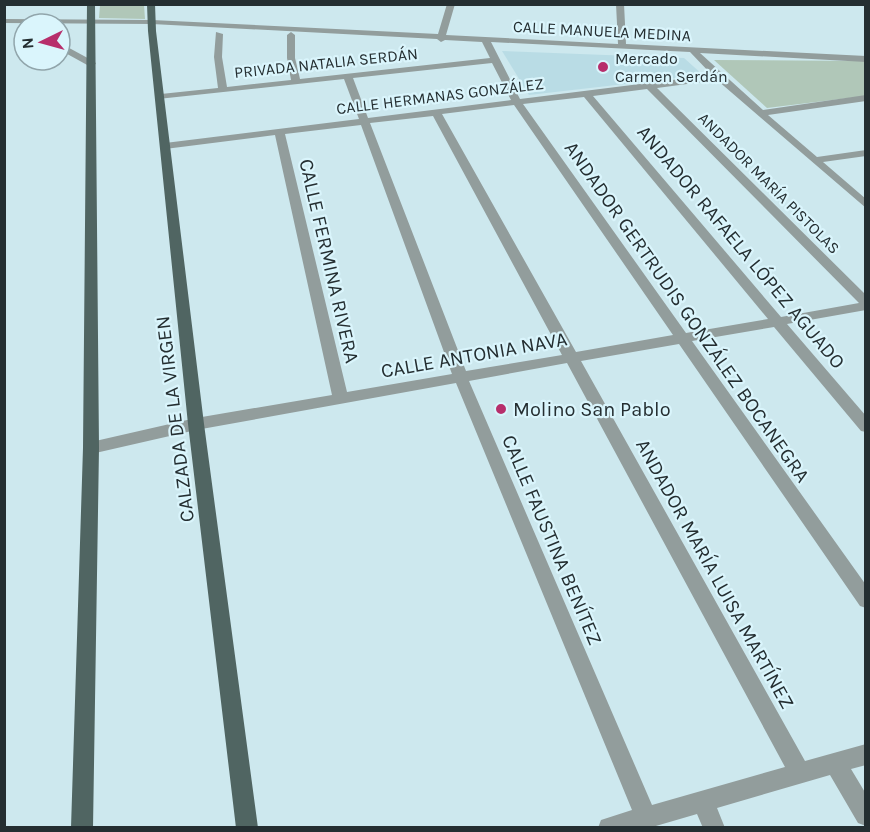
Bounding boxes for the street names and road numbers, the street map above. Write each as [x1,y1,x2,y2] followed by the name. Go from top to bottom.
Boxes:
[513,17,691,45] street label: CALLE MANUELA MEDINA
[233,44,419,82] street label: PRIVADA NATALIA SERDÁN
[335,74,545,118] street label: CALLE HERMANAS GONZÁLEZ
[694,108,844,258] street label: ANDADOR MARÍA PISTOLAS
[632,120,850,373] street label: ANDADOR RAFAELA LÓPEZ AGUADO
[560,137,815,487] street label: ANDADOR GERTRUDIS GONZÁLEZ BOCANEGRA
[294,157,364,365] street label: CALLE FERMINA RIVERA
[151,315,199,523] street label: CALZADA DE LA VIRGEN
[379,327,569,383] street label: CALLE ANTONIA NAVA
[497,431,608,649] street label: CALLE FAUSTINA BENÍTEZ
[631,435,800,713] street label: ANDADOR MARÍA LUISA MARTÍNEZ

